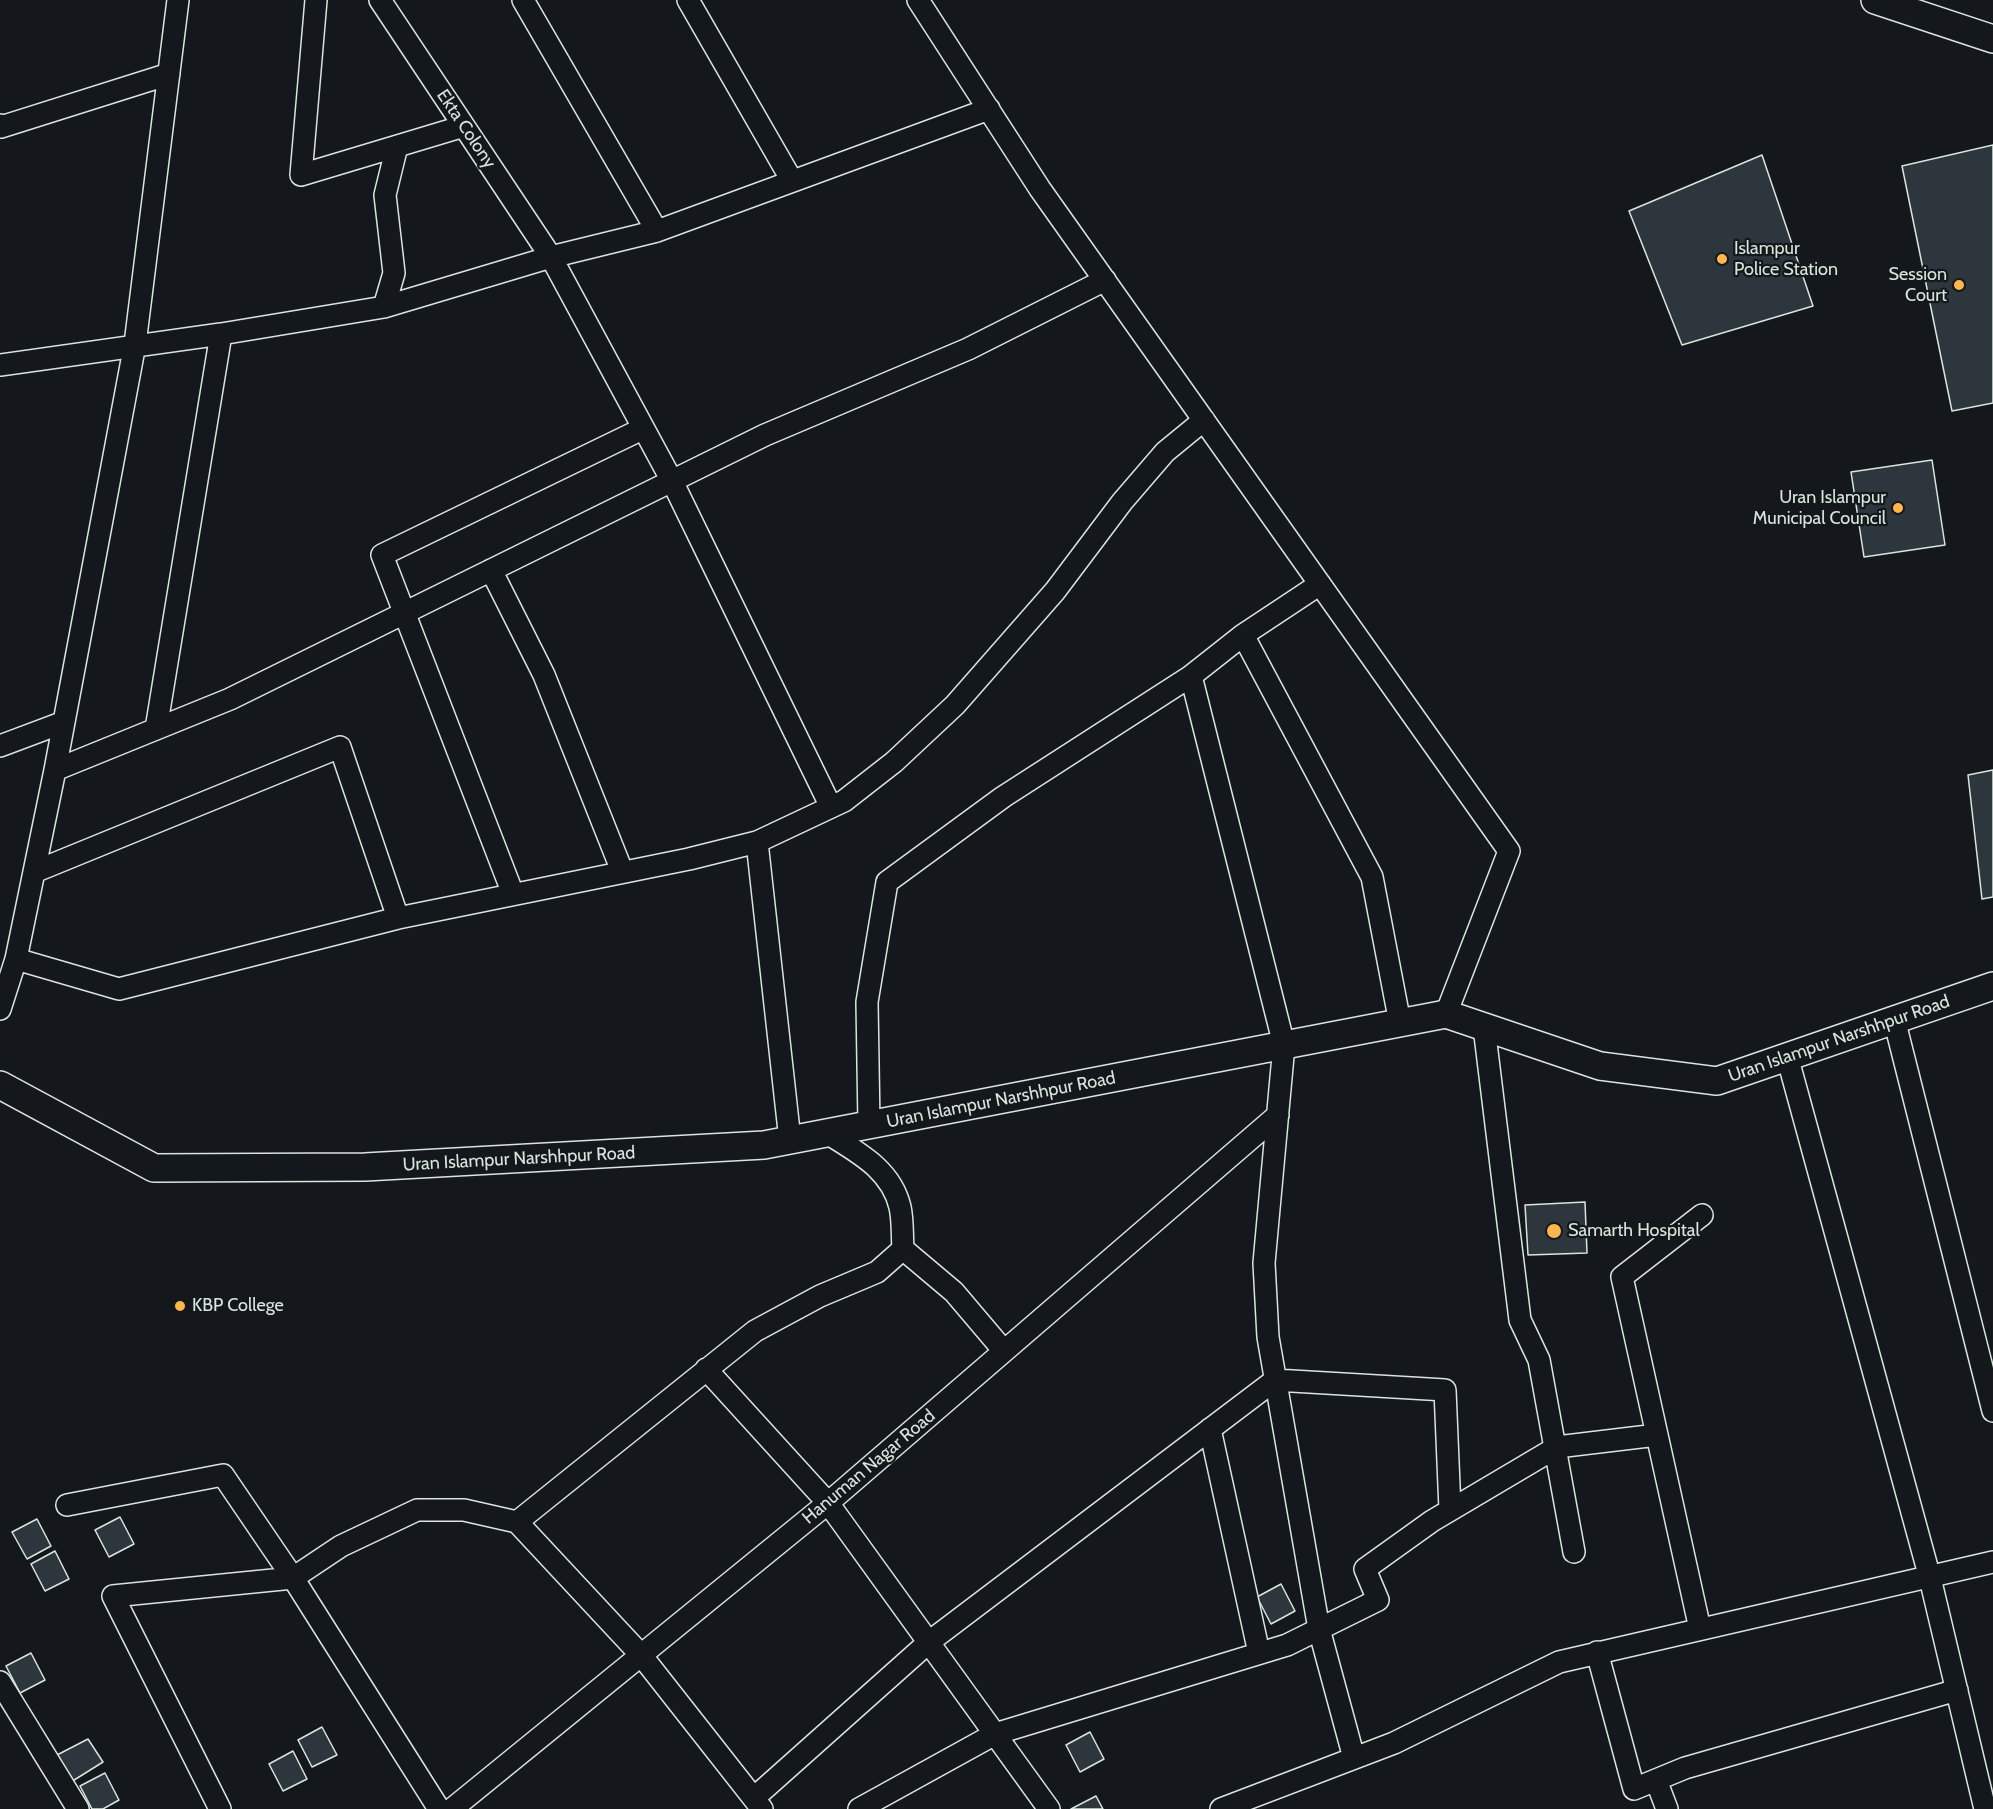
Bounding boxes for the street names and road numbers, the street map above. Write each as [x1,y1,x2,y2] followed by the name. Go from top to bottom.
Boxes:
[432,85,500,173] street label: Ekta Colony
[1725,991,1953,1087] street label: Uran Islampur Narshhpur Road
[885,1067,1117,1133] street label: Uran Islampur Narshhpur Road
[402,1142,636,1176] street label: Uran Islampur Narshhpur Road
[798,1405,940,1529] street label: Hanuman Nagar Road

